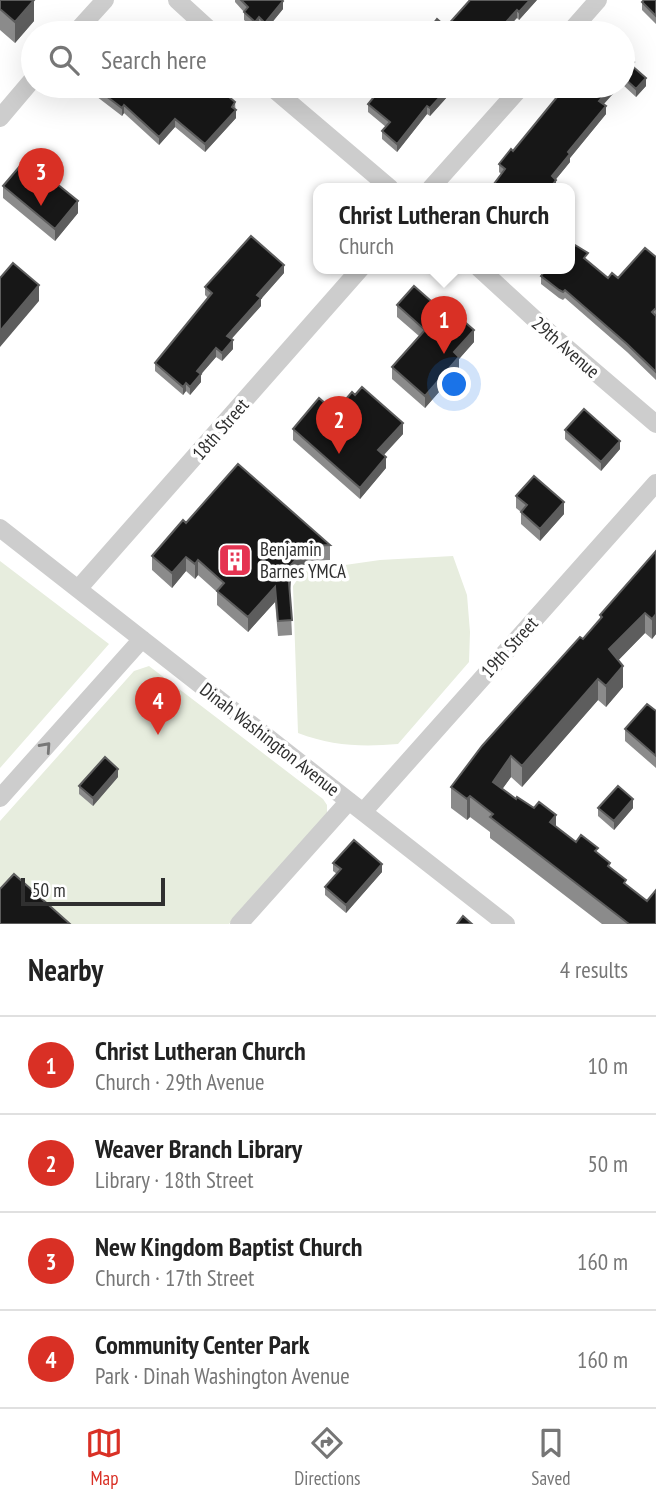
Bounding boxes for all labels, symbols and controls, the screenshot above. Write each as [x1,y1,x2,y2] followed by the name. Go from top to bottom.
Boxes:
[21,21,635,98] search box
[45,41,83,79] icon: search
[101,43,207,76] text: Search here
[18,148,64,206] pin: 3
[313,183,575,274] popup
[339,198,549,231] text: Christ Lutheran Church
[339,231,394,260] text: Church
[421,296,467,354] pin: 1
[527,311,605,383] street label: 29th Avenue
[437,367,471,401] your location
[187,393,254,465] street label: 18th Street
[316,396,362,454] pin: 2
[260,537,346,583] place label: Benjamin Barnes YMCA
[216,541,254,579] building icon: Benjamin Barnes YMCA
[475,611,543,683] street label: 19th Street
[135,677,181,735] pin: 4
[195,677,345,801] street label: Dinah Washington Avenue
[37,742,50,755] one-way arrow
[21,875,164,907] scale bar
[32,878,66,902] text: 50 m
[28,950,103,989] text: Nearby
[560,955,628,984] text: 4 results
[95,1034,306,1067] text: Christ Lutheran Church
[46,1051,57,1080] text: 1
[587,1051,628,1080] text: 10 m
[95,1067,264,1096] text: Church · 29th Avenue
[95,1132,302,1165] text: Weaver Branch Library
[46,1149,57,1178] text: 2
[587,1149,628,1178] text: 50 m
[95,1165,254,1194] text: Library · 18th Street
[95,1230,362,1263] text: New Kingdom Baptist Church
[46,1247,57,1276] text: 3
[577,1247,628,1276] text: 160 m
[95,1263,254,1292] text: Church · 17th Street
[95,1328,309,1361] text: Community Center Park
[46,1345,57,1374] text: 4
[577,1345,628,1374] text: 160 m
[95,1361,350,1390] text: Park · Dinah Washington Avenue
[85,1424,123,1490] tab: Map
[294,1424,360,1490] tab: Directions
[531,1424,571,1490] tab: Saved

